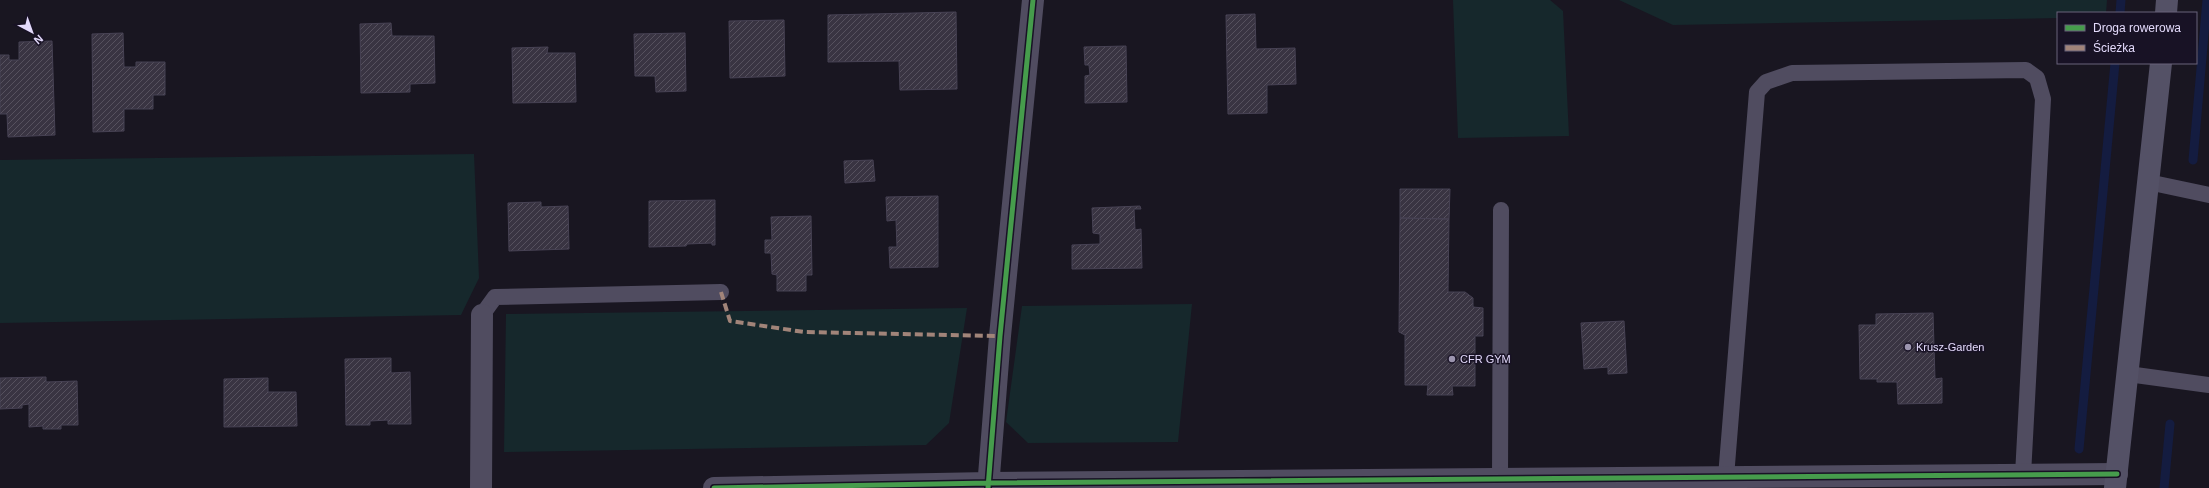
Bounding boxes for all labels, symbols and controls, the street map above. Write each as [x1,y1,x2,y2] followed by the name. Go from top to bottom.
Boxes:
[12,12,52,52] north arrow
[2057,12,2197,64] legend
[2093,21,2181,35] text: Droga rowerowa
[32,32,45,47] text: N
[2093,40,2135,55] text: Ścieżka
[1916,341,1984,353] place label: Krusz-Garden
[1903,342,1913,352] marker: Krusz-Garden
[1460,353,1511,365] place label: CFR GYM
[1447,354,1457,364] marker: CFR GYM

